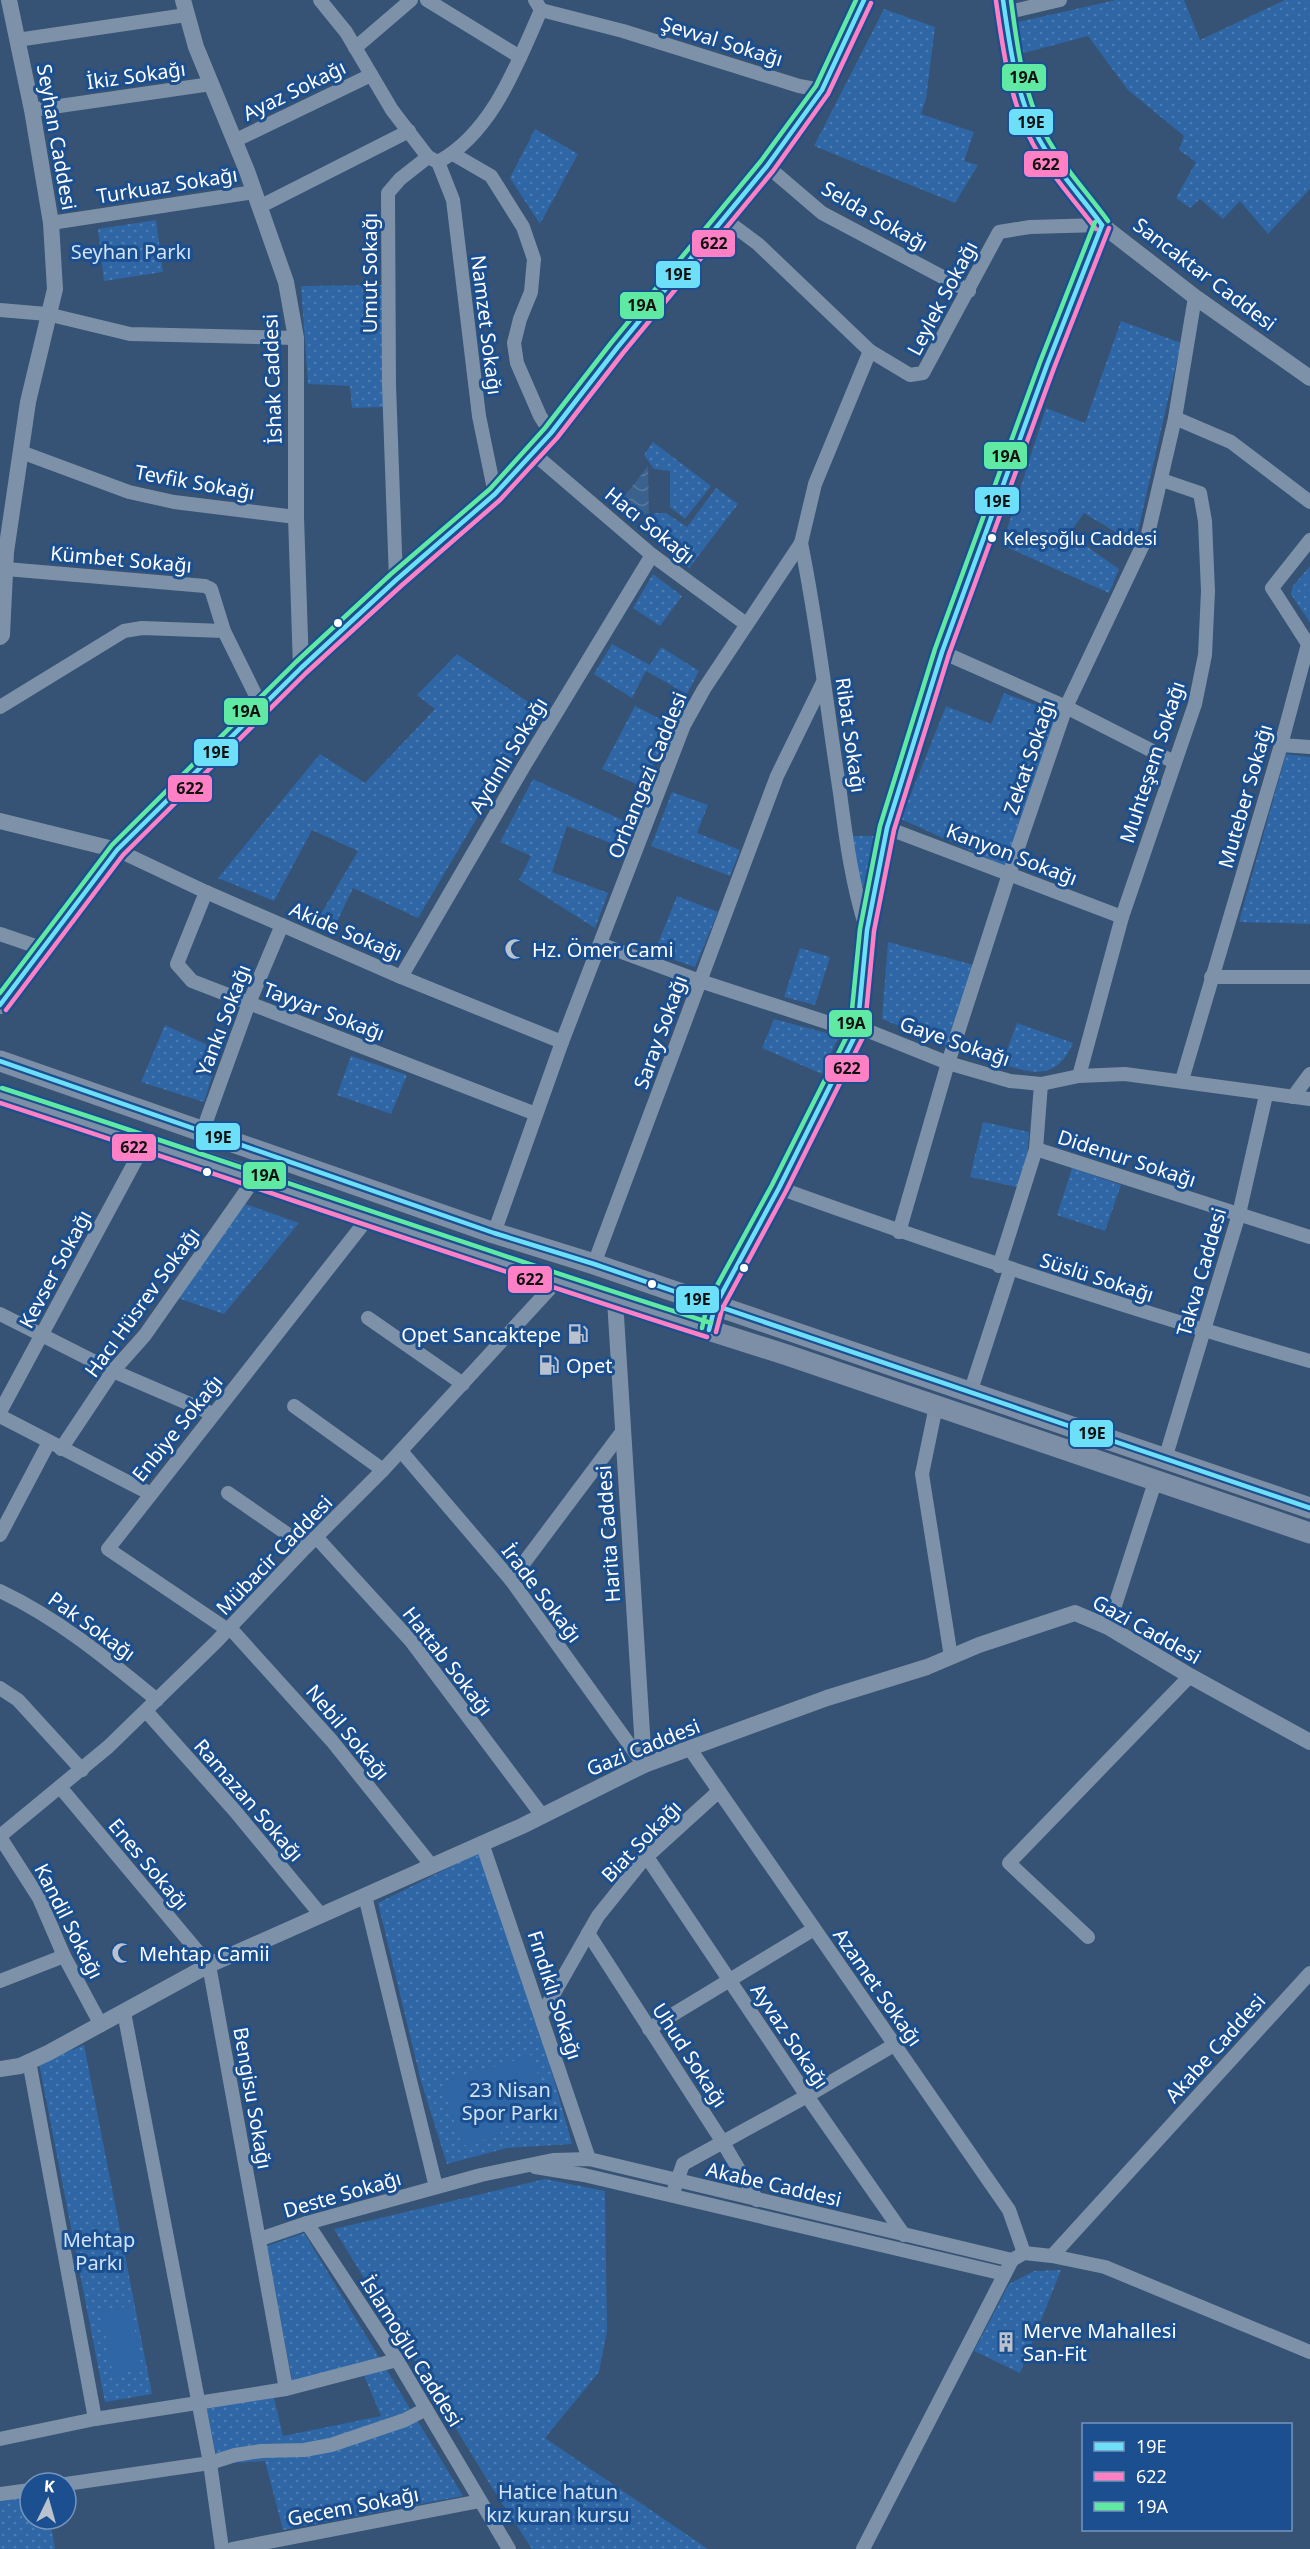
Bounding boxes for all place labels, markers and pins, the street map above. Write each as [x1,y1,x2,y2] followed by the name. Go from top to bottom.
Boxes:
[1003,526,1157,550] place label: Keleşoğlu Caddesi
[986,532,998,544] marker: Keleşoğlu Caddesi
[332,617,344,629] unlabelled marker
[532,936,674,963] place label: Hz. Ömer Cami
[503,937,527,961] mosque icon: Hz. Ömer Cami
[201,1166,213,1178] unlabelled marker
[738,1262,750,1274] unlabelled marker
[646,1278,658,1290] unlabelled marker
[401,1321,561,1348] place label: Opet Sancaktepe
[566,1322,590,1346] fuel station icon: Opet Sancaktepe
[566,1352,612,1379] place label: Opet
[537,1353,561,1377] fuel station icon: Opet
[139,1940,270,1967] place label: Mehtap Camii
[110,1941,134,1965] mosque icon: Mehtap Camii
[1023,2317,1177,2367] place label: Merve Mahallesi San-Fit
[994,2330,1018,2354] building icon: Merve Mahallesi San-Fit

